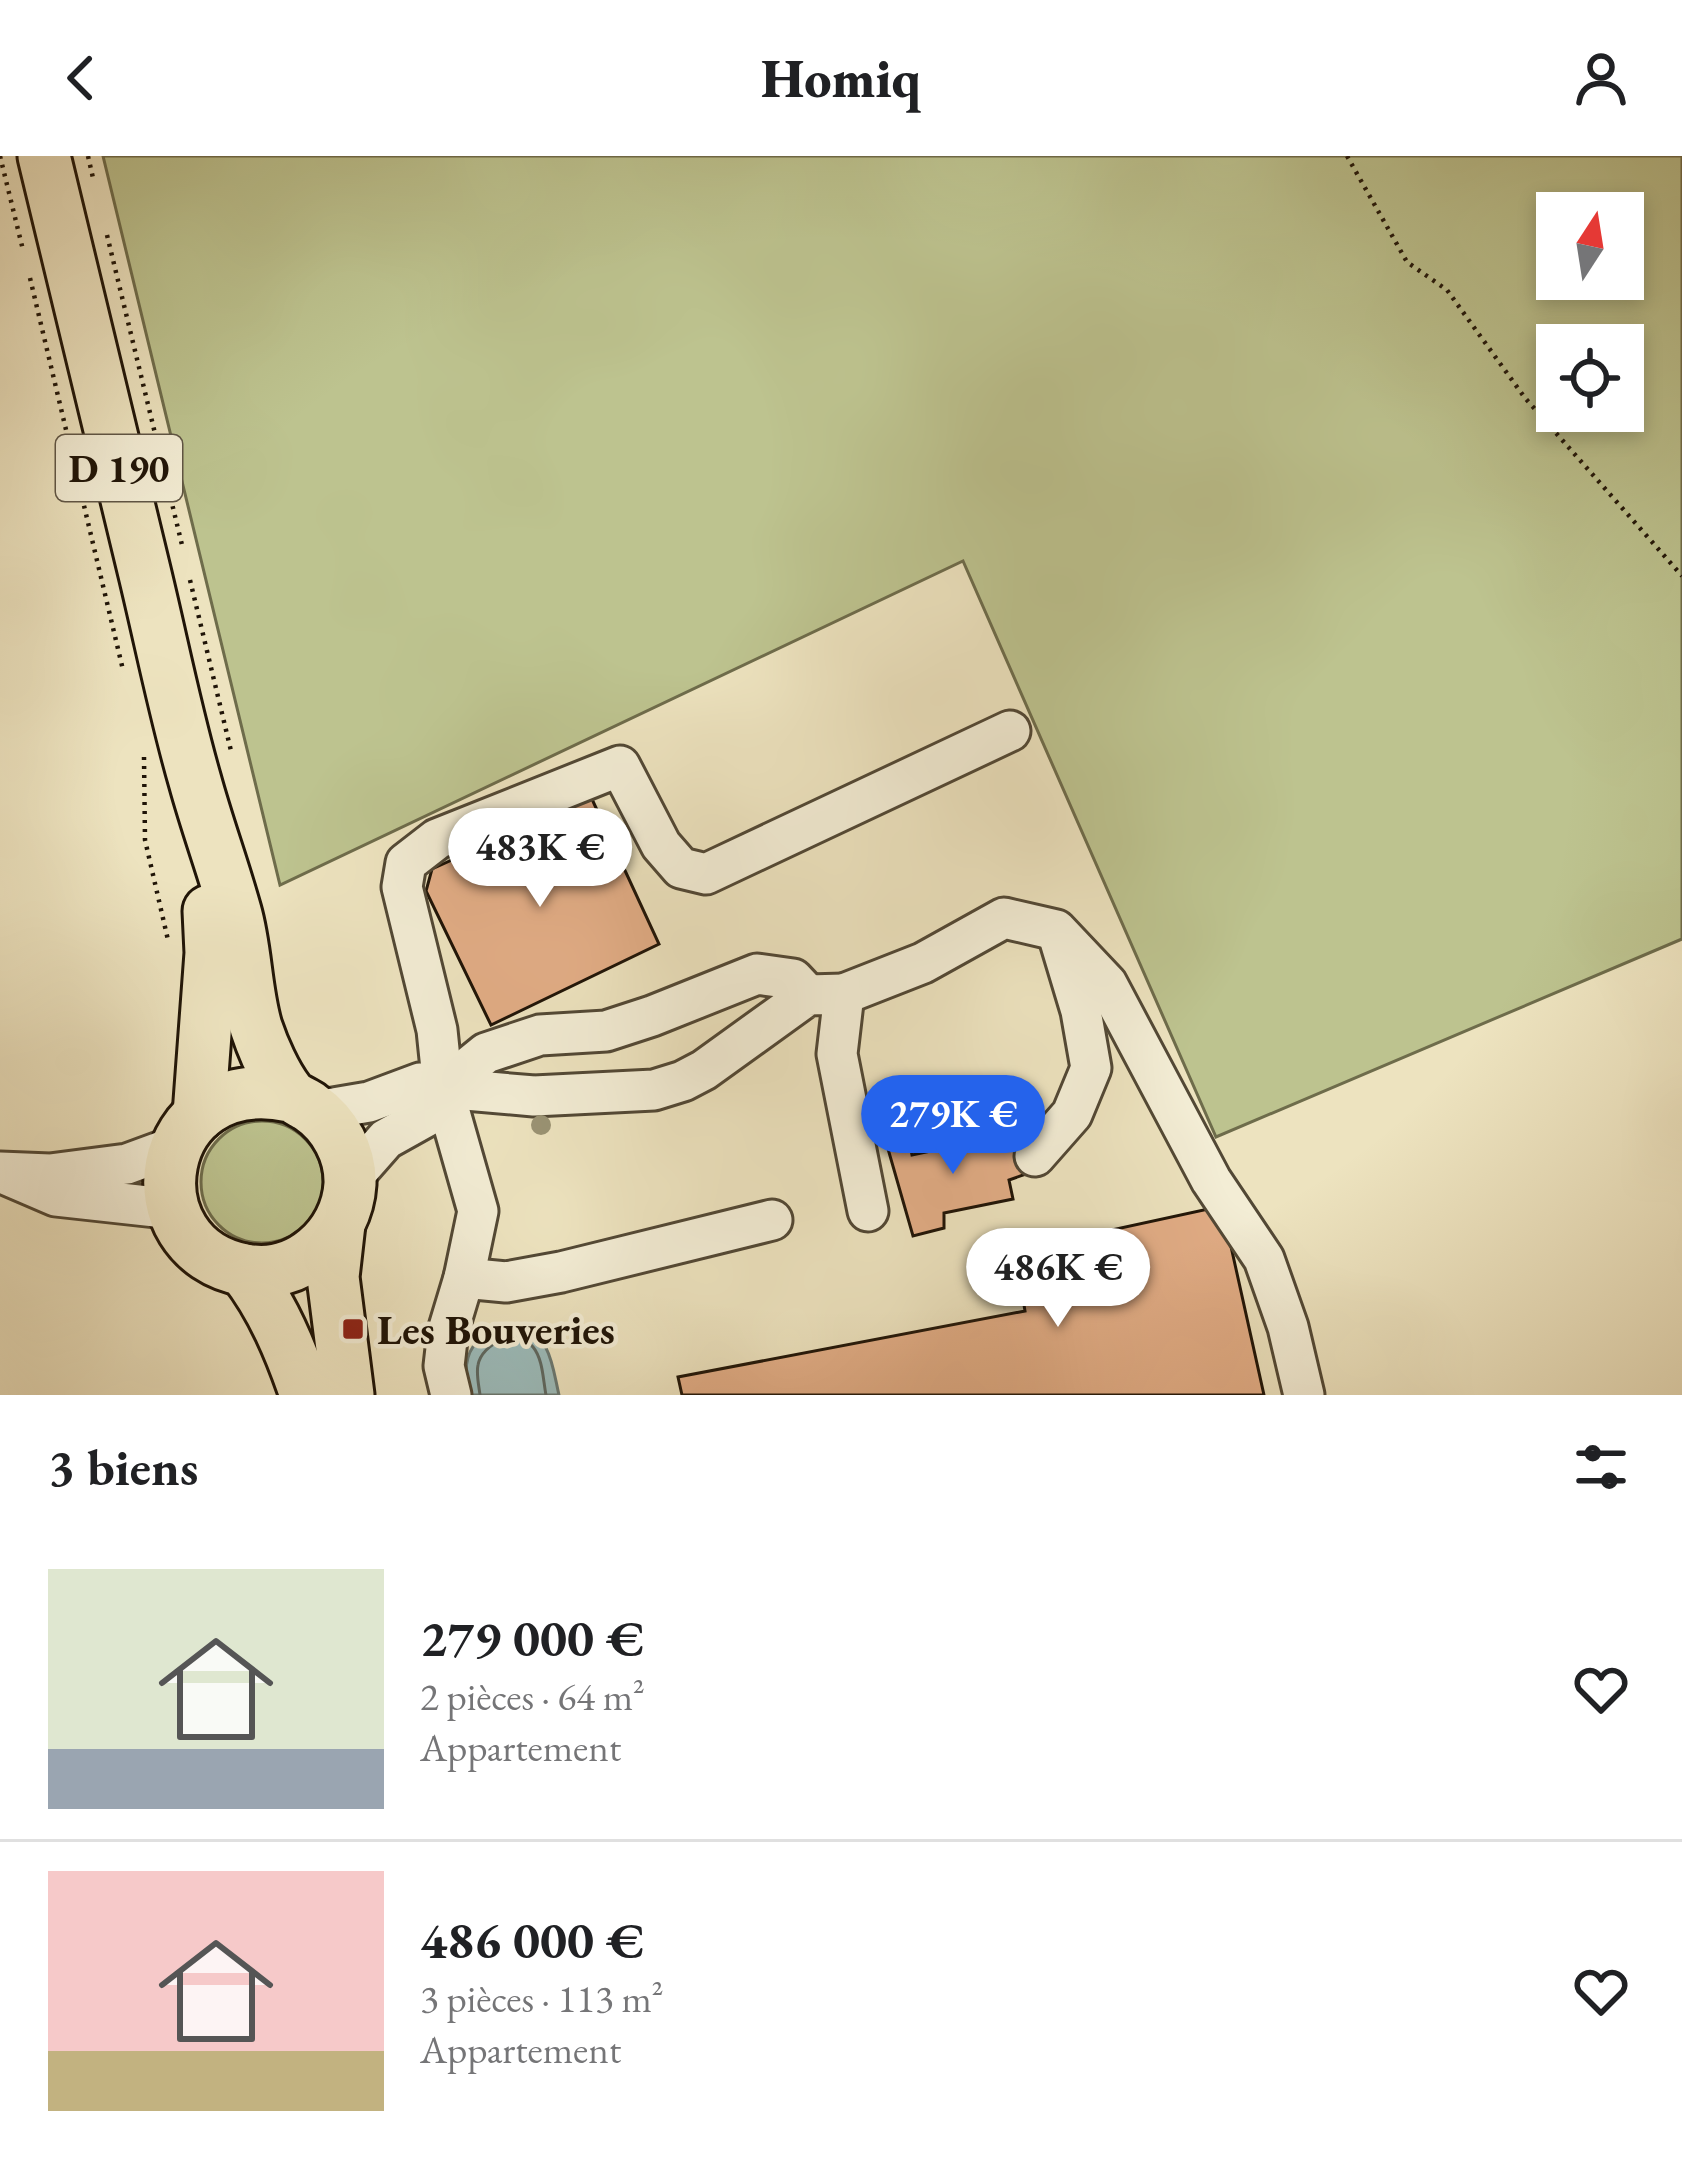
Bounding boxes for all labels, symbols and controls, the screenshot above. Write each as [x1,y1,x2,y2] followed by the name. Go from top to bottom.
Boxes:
[761,43,921,113] text: Homiq
[48,45,114,111] icon: back
[1568,45,1634,111] icon: person
[1536,192,1644,300] north arrow
[1536,192,1644,432] map controls
[1536,324,1644,432] button: locate
[56,435,182,501] road number: D 190
[442,808,638,910] pin: 483K €
[475,821,605,872] text: 483K €
[855,1075,1051,1177] pin: 279K €
[888,1088,1018,1139] text: 279K €
[960,1228,1156,1330] pin: 486K €
[993,1241,1123,1292] text: 486K €
[377,1302,615,1357] place label: Les Bouveries
[340,1316,366,1342] marker: Les Bouveries
[48,1434,198,1500] text: 3 biens
[1568,1434,1634,1500] icon: filters
[420,1605,644,1671] text: 279 000 €
[144,1617,288,1761] icon: home
[1568,1656,1634,1722] icon: heart
[420,1671,645,1722] text: 2 pièces · 64 m²
[420,1722,621,1773] text: Appartement
[420,1907,644,1973] text: 486 000 €
[144,1919,288,2063] icon: home
[1568,1958,1634,2024] icon: heart
[420,1973,663,2024] text: 3 pièces · 113 m²
[420,2024,621,2075] text: Appartement

